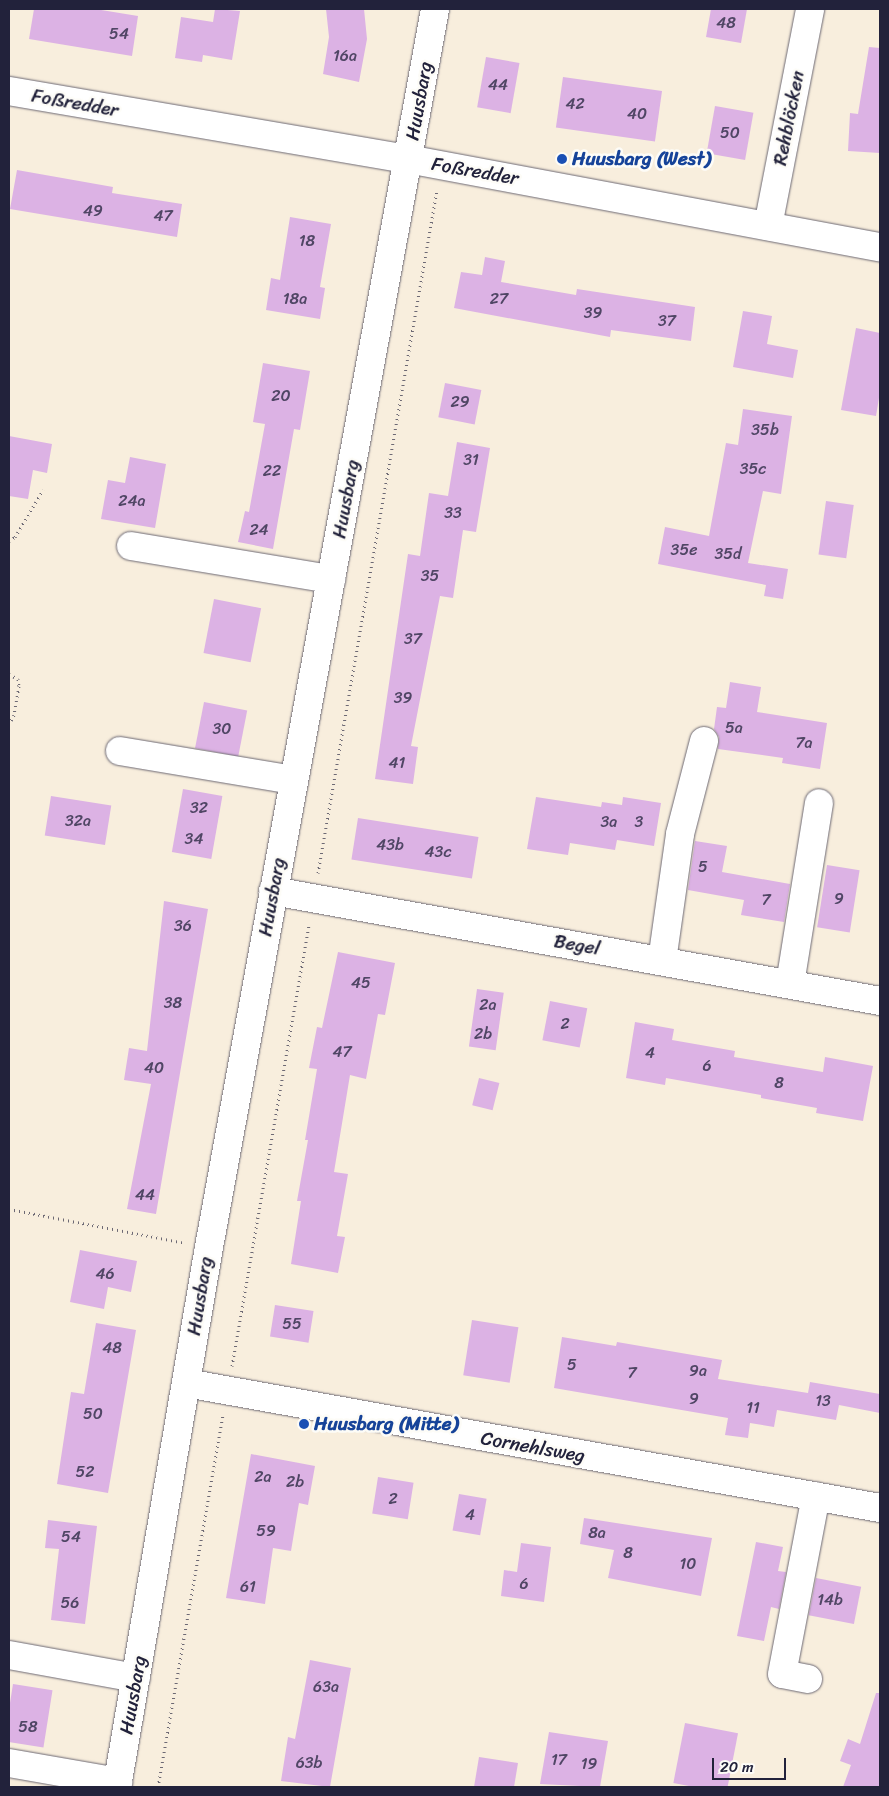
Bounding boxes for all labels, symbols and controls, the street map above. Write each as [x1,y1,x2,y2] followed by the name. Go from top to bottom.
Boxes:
[716,13,736,33] house number: 48
[109,24,129,44] house number: 54
[333,46,357,66] house number: 16a
[401,60,437,142] street label: Huusbarg
[769,69,809,167] street label: Rehblöcken
[488,75,508,95] house number: 44
[30,84,120,122] street label: Foßredder
[565,94,585,114] house number: 42
[627,104,647,124] house number: 40
[720,123,740,143] house number: 50
[572,148,711,170] place label: Huusbarg (West)
[430,152,520,190] street label: Foßredder
[556,153,568,165] marker: Huusbarg (West)
[83,201,103,221] house number: 49
[153,206,173,226] house number: 47
[299,231,315,251] house number: 18
[283,289,307,309] house number: 18a
[490,289,508,309] house number: 27
[584,303,602,323] house number: 39
[658,311,676,331] house number: 37
[271,386,291,406] house number: 20
[450,392,470,412] house number: 29
[751,420,779,440] house number: 35b
[463,450,479,470] house number: 31
[328,458,364,540] street label: Huusbarg
[740,459,766,479] house number: 35c
[263,461,281,481] house number: 22
[118,491,146,511] house number: 24a
[444,503,462,523] house number: 33
[249,520,269,540] house number: 24
[671,540,697,560] house number: 35e
[715,544,741,564] house number: 35d
[421,566,439,586] house number: 35
[404,629,422,649] house number: 37
[394,688,412,708] house number: 39
[725,718,743,738] house number: 5a
[213,719,231,739] house number: 30
[795,733,813,753] house number: 7a
[389,753,405,773] house number: 41
[190,798,208,818] house number: 32
[65,811,91,831] house number: 32a
[601,812,617,832] house number: 3a
[635,812,643,832] house number: 3
[185,829,203,849] house number: 34
[376,835,404,855] house number: 43b
[425,842,451,862] house number: 43c
[254,856,290,938] street label: Huusbarg
[698,857,708,877] house number: 5
[834,889,844,909] house number: 9
[761,890,771,910] house number: 7
[174,916,192,936] house number: 36
[552,930,602,960] street label: Begel
[351,973,371,993] house number: 45
[164,993,182,1013] house number: 38
[479,995,497,1015] house number: 2a
[560,1014,570,1034] house number: 2
[474,1024,492,1044] house number: 2b
[332,1042,352,1062] house number: 47
[645,1043,655,1063] house number: 4
[702,1056,712,1076] house number: 6
[144,1058,164,1078] house number: 40
[774,1073,784,1093] house number: 8
[135,1185,155,1205] house number: 44
[183,1255,217,1337] street label: Huusbarg
[95,1264,115,1284] house number: 46
[282,1314,302,1334] house number: 55
[102,1338,122,1358] house number: 48
[567,1355,577,1375] house number: 5
[689,1361,707,1381] house number: 9a
[627,1363,637,1383] house number: 7
[689,1389,699,1409] house number: 9
[815,1391,831,1411] house number: 13
[746,1398,760,1418] house number: 11
[83,1404,103,1424] house number: 50
[314,1413,458,1435] place label: Huusbarg (Mitte)
[298,1418,310,1430] marker: Huusbarg (Mitte)
[479,1427,587,1467] street label: Cornehlsweg
[75,1462,95,1482] house number: 52
[254,1467,272,1487] house number: 2a
[286,1472,304,1492] house number: 2b
[388,1489,398,1509] house number: 2
[465,1505,475,1525] house number: 4
[256,1521,276,1541] house number: 59
[588,1523,606,1543] house number: 8a
[61,1527,81,1547] house number: 54
[623,1543,633,1563] house number: 8
[680,1554,696,1574] house number: 10
[519,1574,529,1594] house number: 6
[240,1577,256,1597] house number: 61
[817,1590,843,1610] house number: 14b
[61,1593,79,1613] house number: 56
[115,1654,151,1736] street label: Huusbarg
[313,1677,339,1697] house number: 63a
[18,1717,38,1737] house number: 58
[714,1748,788,1780] scale bar
[551,1750,567,1770] house number: 17
[296,1753,322,1773] house number: 63b
[581,1754,597,1774] house number: 19
[720,1754,754,1780] text: 20 m

